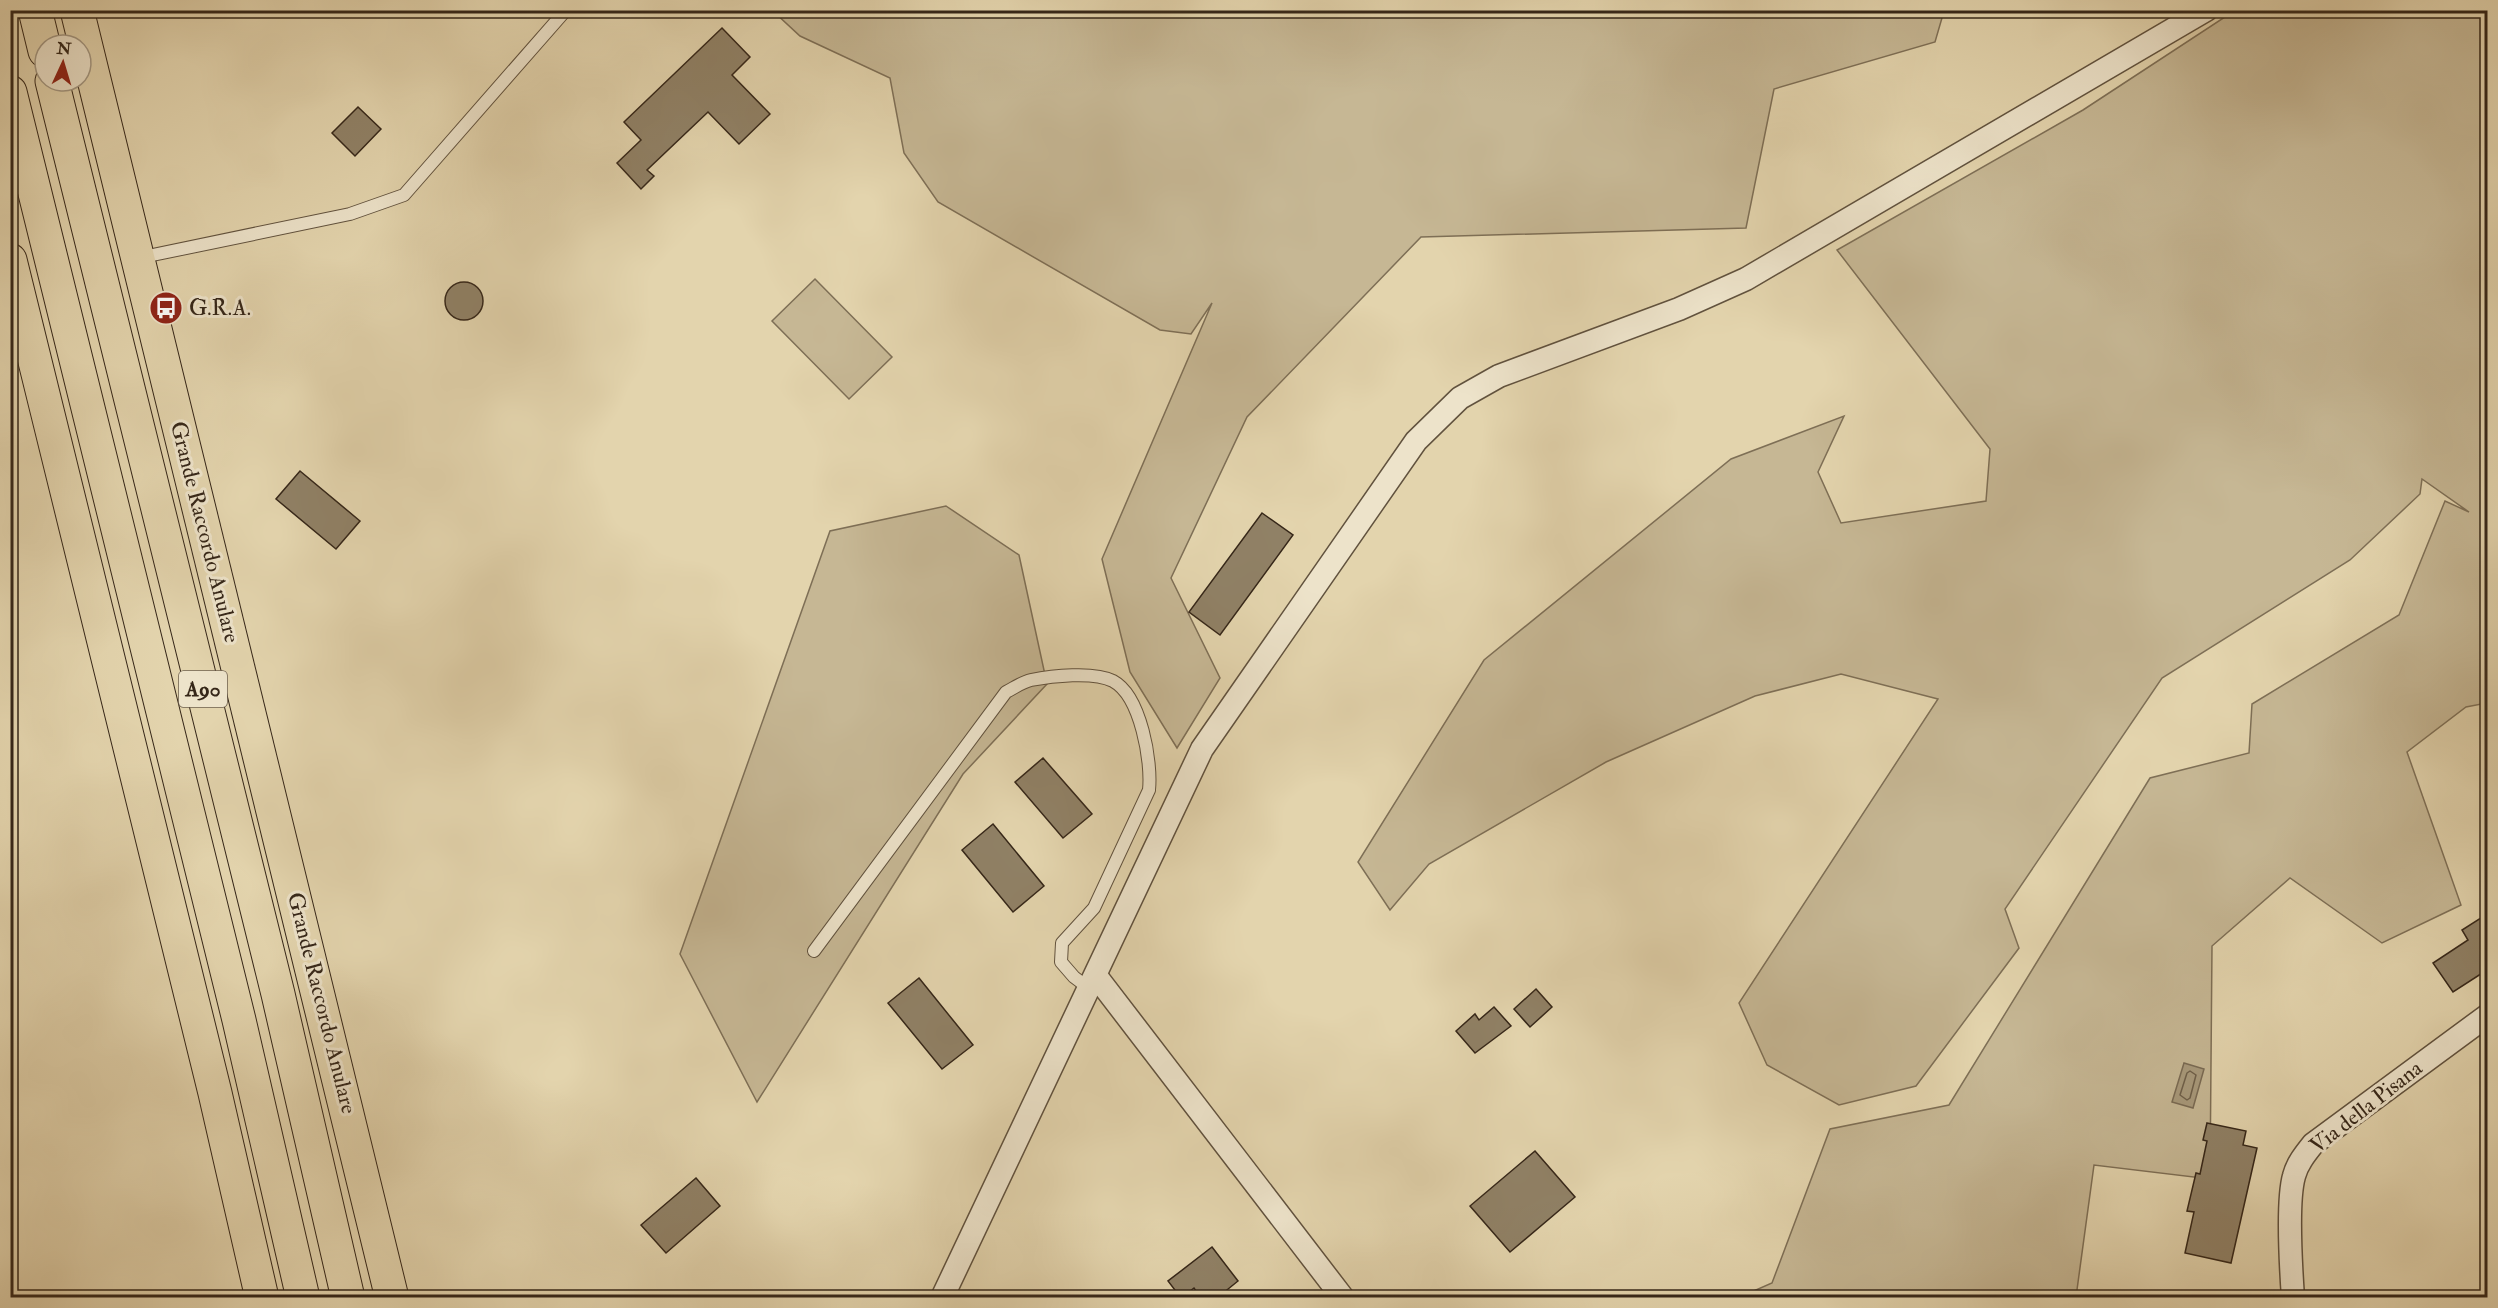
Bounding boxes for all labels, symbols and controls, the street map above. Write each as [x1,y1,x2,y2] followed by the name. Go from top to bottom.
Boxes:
[33,33,93,93] north arrow
[55,38,72,60] text: N
[148,290,184,326] bus stop icon: G.R.A.
[189,294,251,322] place label: G.R.A.
[164,418,246,646] street label: Grande Raccordo Anulare
[179,671,227,707] road number: A90
[281,889,363,1117] street label: Grande Raccordo Anulare
[2304,1054,2429,1160] street label: Via della Pisana

